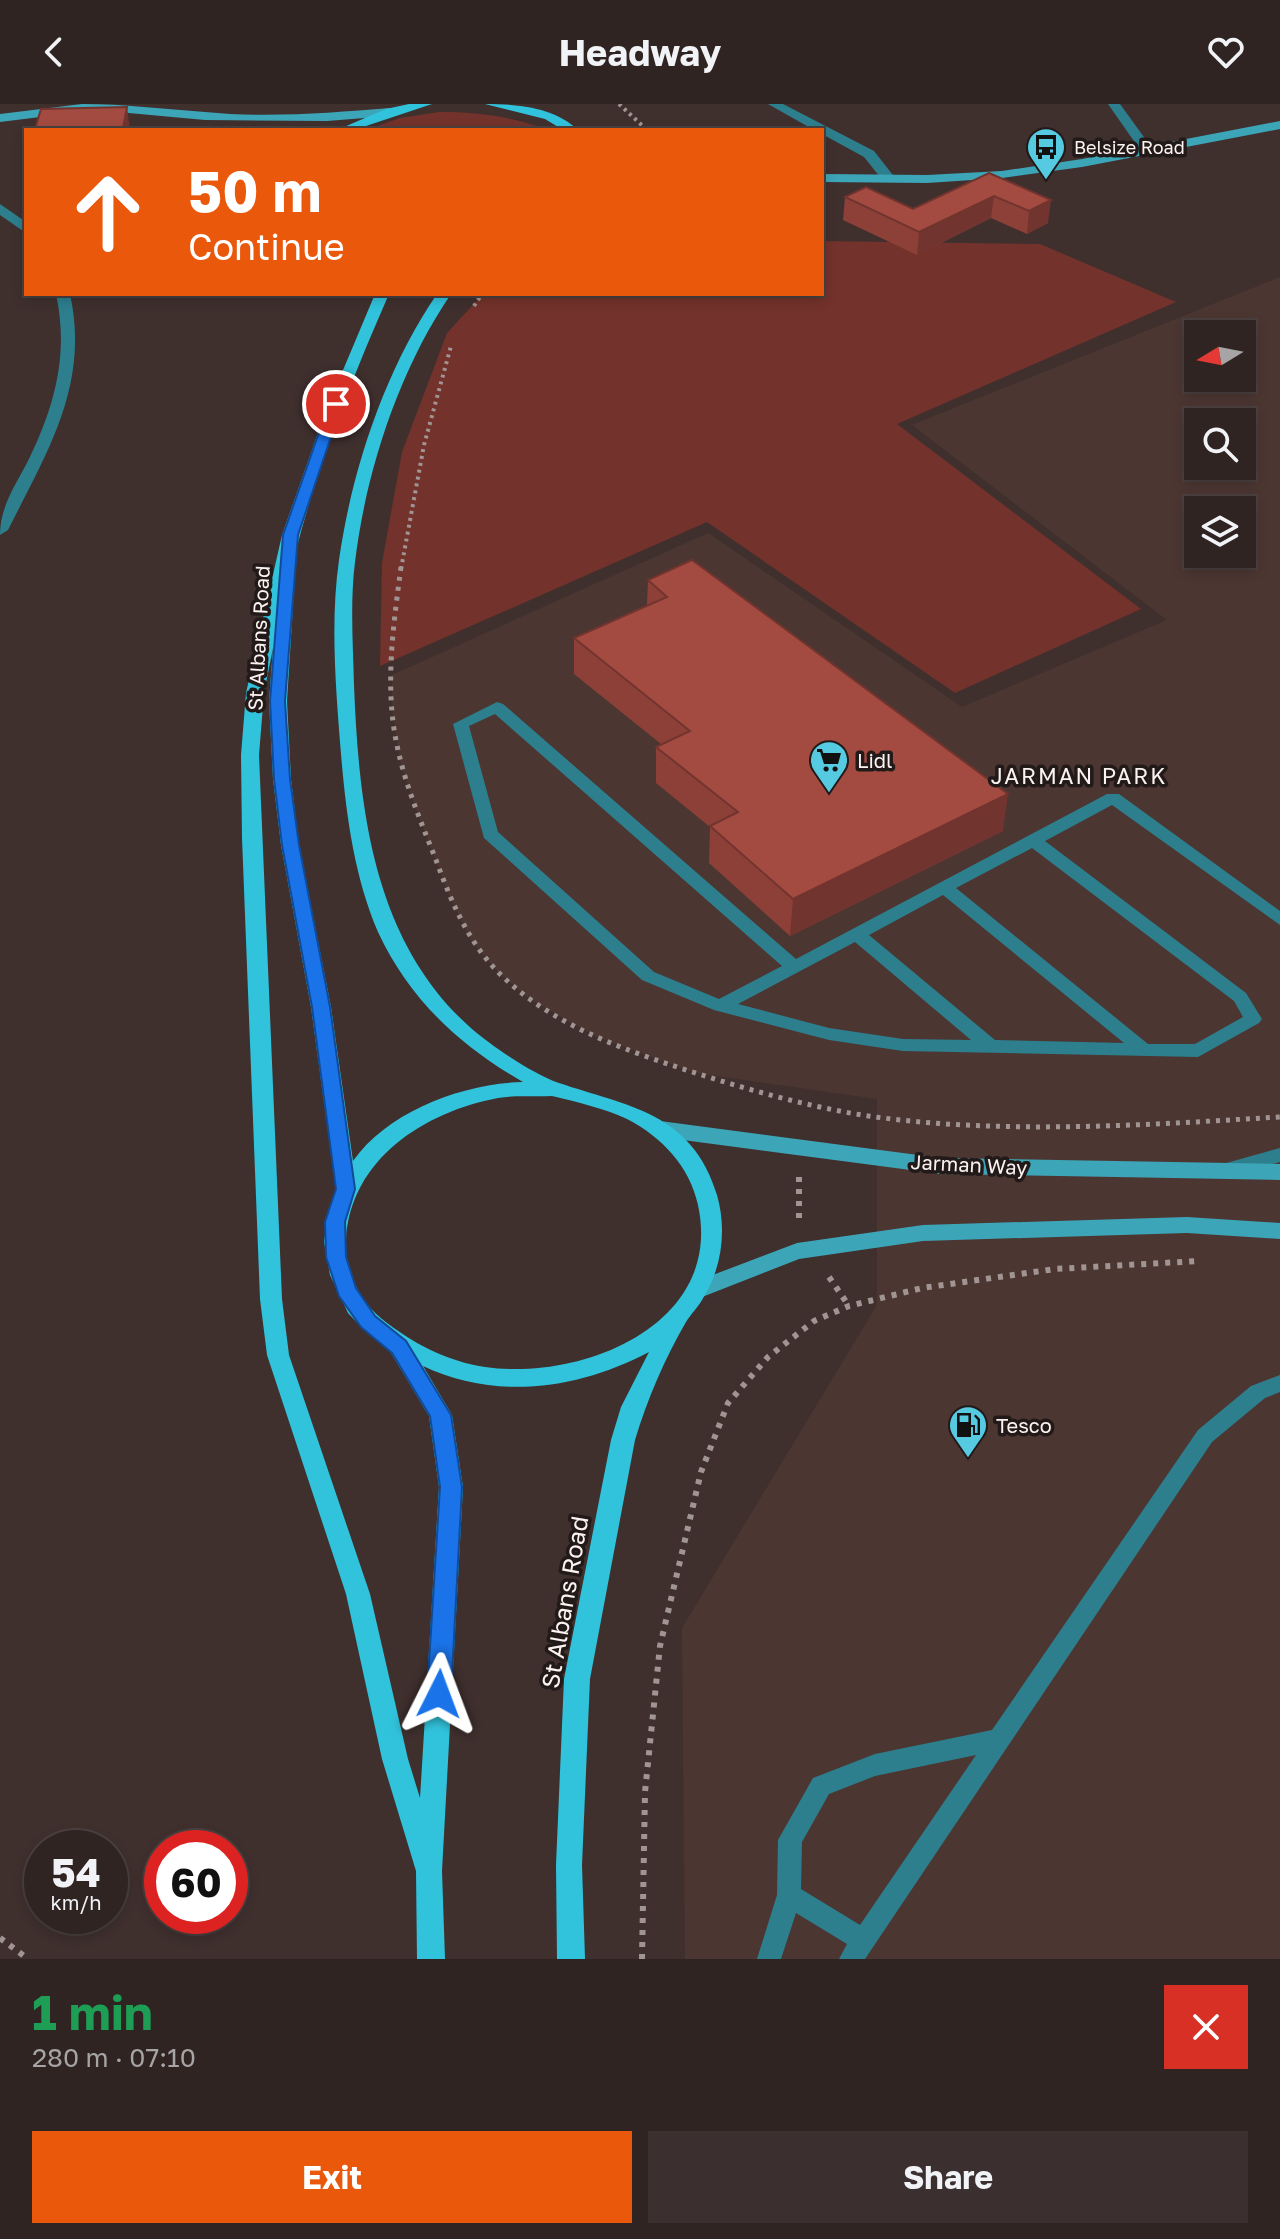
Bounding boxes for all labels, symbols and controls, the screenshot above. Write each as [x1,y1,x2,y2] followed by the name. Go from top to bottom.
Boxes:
[32,30,76,74] icon: back
[1204,30,1248,74] icon: heart
[559,31,721,74] text: Headway
[1025,126,1067,181] bus stop icon: Belsize Road
[1074,136,1185,158] place label: Belsize Road
[188,157,322,224] text: 50 m
[56,160,160,264] icon: ahead
[188,225,345,268] text: Continue
[1184,320,1256,392] north arrow
[1184,320,1256,568] map controls
[302,370,370,438] pin
[314,382,358,426] icon: arrive
[1184,408,1256,480] button: search
[1184,496,1256,568] button: layers
[242,565,274,711] street label: St Albans Road
[808,739,850,794] supermarket icon: Lidl
[857,748,892,772] place label: Lidl
[991,762,1167,789] district label: JARMAN PARK
[910,1149,1028,1179] street label: Jarman Way
[947,1404,989,1459] fuel station icon: Tesco
[996,1413,1052,1437] place label: Tesco
[535,1514,593,1690] street label: St Albans Road
[397,1652,481,1736] position arrow
[144,1830,248,1934] speed limit sign: 60
[51,1848,101,1896] text: 54
[51,1890,101,1914] text: km/h
[32,1983,153,2041] text: 1 min
[1164,1985,1248,2069] button: close
[32,2042,196,2073] text: 280 m · 07:10
[32,2131,632,2223] button: Exit
[648,2131,1248,2223] button: Share

